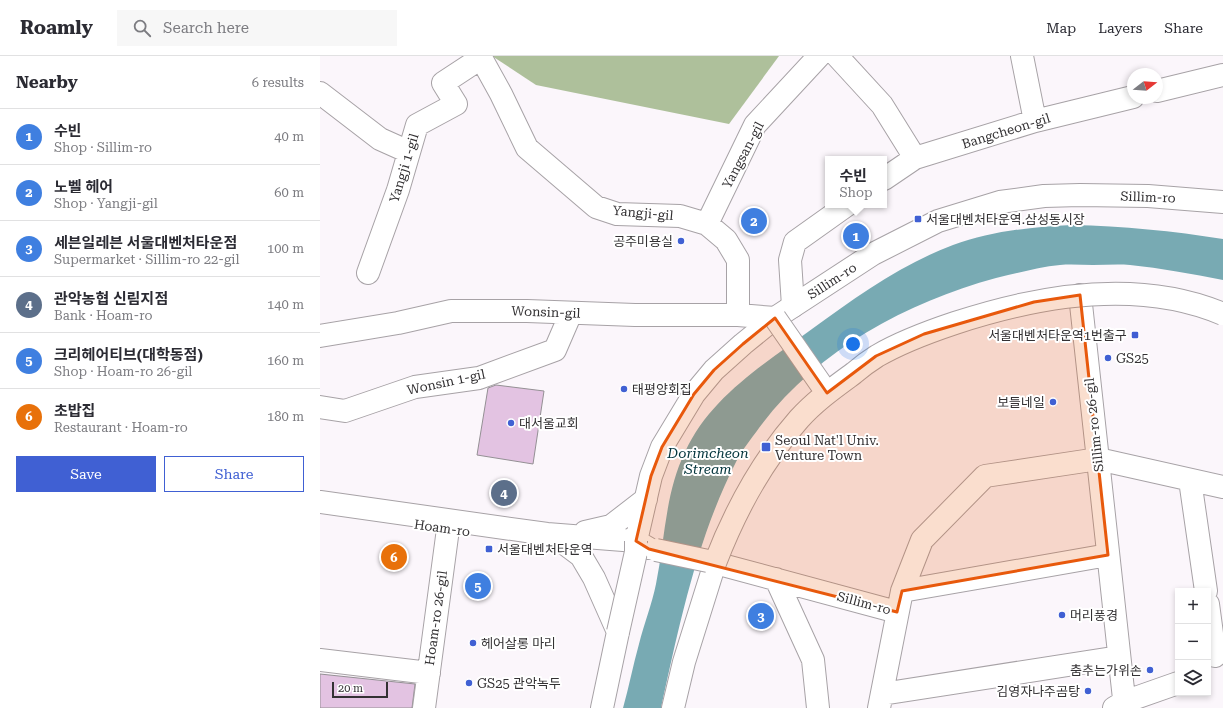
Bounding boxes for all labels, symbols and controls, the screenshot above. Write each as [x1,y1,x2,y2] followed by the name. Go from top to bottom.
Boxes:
[117,10,397,46] search box
[20,16,93,39] text: Roamly
[131,17,153,39] icon: search
[163,19,249,37] text: Search here
[1046,20,1076,36] text: Map
[1098,20,1142,36] text: Layers
[1164,20,1203,36] text: Share
[1127,68,1163,104] north arrow
[16,72,78,92] text: Nearby
[252,75,304,90] text: 6 results
[960,110,1052,152] street label: Bangcheon-gil
[719,119,767,191] street label: Yangsan-gil
[54,122,82,140] text: 수빈
[25,129,33,144] text: 1
[274,129,304,144] text: 40 m
[386,132,422,204] street label: Yangji 1-gil
[54,140,152,155] text: Shop · Sillim-ro
[825,156,887,208] popup
[840,167,867,185] text: 수빈
[54,178,113,196] text: 노벨 헤어
[25,185,33,200] text: 2
[274,185,304,200] text: 60 m
[840,185,872,200] text: Shop
[1120,189,1176,205] street label: Sillim-ro
[54,196,158,211] text: Shop · Yangji-gil
[612,203,674,223] street label: Yangji-gil
[741,206,767,236] pin: 2
[926,212,1085,227] place label: 서울대벤처타운역.삼성동시장
[913,214,923,224] marker: 서울대벤처타운역.삼성동시장
[843,221,869,251] pin: 1
[54,234,237,252] text: 세븐일레븐 서울대벤처타운점
[613,234,673,249] place label: 공주미용실
[676,236,686,246] marker: 공주미용실
[25,241,33,256] text: 3
[267,241,304,256] text: 100 m
[54,252,239,267] text: Supermarket · Sillim-ro 22-gil
[805,260,859,302] street label: Sillim-ro
[54,290,168,308] text: 관악농협 신림지점
[25,297,33,312] text: 4
[267,297,304,312] text: 140 m
[511,303,581,321] street label: Wonsin-gil
[54,308,152,323] text: Bank · Hoam-ro
[988,328,1127,343] place label: 서울대벤처타운역1번출구
[1130,330,1140,340] marker: 서울대벤처타운역1번출구
[843,334,863,354] your location
[54,346,203,364] text: 크리헤어티브(대학동점)
[1116,351,1149,366] place label: GS25
[25,353,33,368] text: 5
[267,353,304,368] text: 160 m
[1103,353,1113,363] marker: GS25
[54,364,192,379] text: Shop · Hoam-ro 26-gil
[406,366,486,398] street label: Wonsin 1-gil
[1082,377,1106,473] street label: Sillim-ro 26-gil
[632,382,692,397] place label: 태평양회집
[619,384,629,394] marker: 태평양회집
[997,395,1045,410] place label: 보들네일
[1048,397,1058,407] marker: 보들네일
[54,402,95,420] text: 초밥집
[25,409,33,424] text: 6
[267,409,304,424] text: 180 m
[519,416,579,431] place label: 대서울교회
[506,418,516,428] marker: 대서울교회
[54,420,188,435] text: Restaurant · Hoam-ro
[775,433,879,463] place label: Seoul Nat'l Univ. Venture Town
[760,441,772,453] marker: Seoul Nat'l Univ. Venture Town
[666,445,749,477] water label: Dorimcheon Stream
[16,456,156,492] button: Save
[164,456,304,492] button: Share
[491,478,517,508] pin: 4
[413,517,471,539] street label: Hoam-ro
[381,542,407,572] pin: 6
[497,542,593,557] place label: 서울대벤처타운역
[484,544,494,554] marker: 서울대벤처타운역
[422,570,450,666] street label: Hoam-ro 26-gil
[465,571,491,601] pin: 5
[1175,588,1211,696] map controls
[1175,588,1211,624] button: +
[835,589,893,617] street label: Sillim-ro
[748,601,774,631] pin: 3
[1070,608,1118,623] place label: 머리풍경
[1057,610,1067,620] marker: 머리풍경
[1175,624,1211,660] button: −
[481,636,556,651] place label: 헤어살롱 마리
[468,638,478,648] marker: 헤어살롱 마리
[1175,660,1211,696] button: layers
[1070,663,1142,678] place label: 춤추는가위손
[1145,665,1155,675] marker: 춤추는가위손
[477,676,561,691] place label: GS25 관악녹두
[464,678,474,688] marker: GS25 관악녹두
[332,680,388,699] scale bar
[338,682,363,695] text: 20 m
[996,684,1080,699] place label: 김영자나주곰탕
[1083,686,1093,696] marker: 김영자나주곰탕

